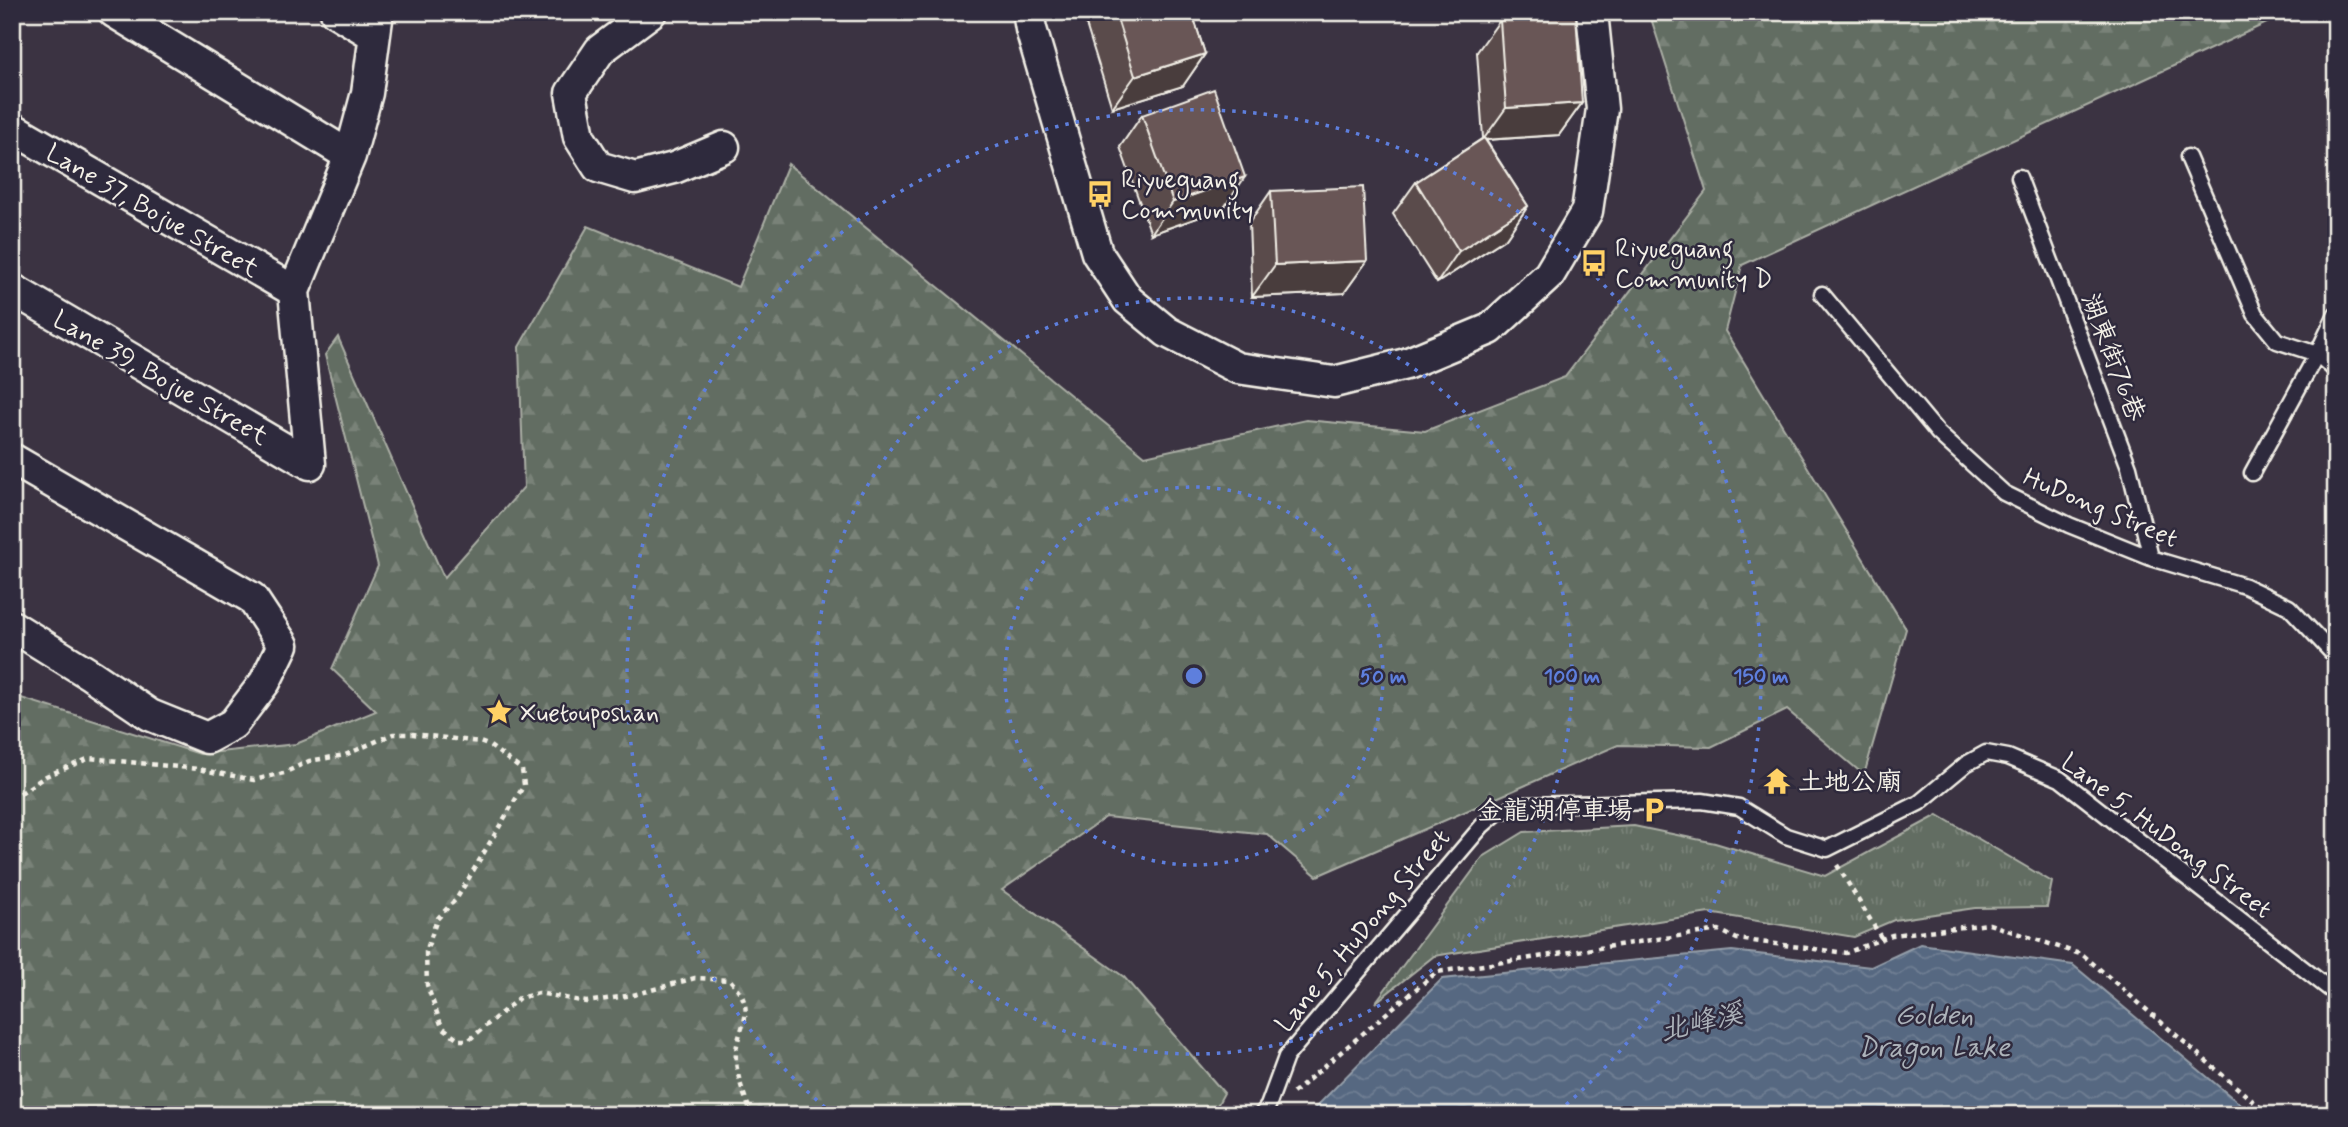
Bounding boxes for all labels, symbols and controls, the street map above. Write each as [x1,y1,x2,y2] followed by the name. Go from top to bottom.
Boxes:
[39,137,265,287] street label: Lane 37, Bojue Street
[1121,164,1253,228] place label: Riyueguang Community
[1085,179,1115,209] bus stop icon: Riyueguang Community
[1615,233,1772,297] place label: Riyueguang Community D
[1579,248,1609,278] bus stop icon: Riyueguang Community D
[2072,289,2152,426] street label: 湖東街76巷
[46,303,274,454] street label: Lane 39, Bojue Street
[2018,461,2183,557] street label: HuDong Street
[1360,663,1407,691] text: 50 m
[1544,663,1600,691] text: 100 m
[1733,663,1789,691] text: 150 m
[1182,664,1206,688] centre of rings
[484,697,514,727] place icon: Xuetouposhan
[520,697,659,731] place label: Xuetouposhan
[2053,746,2278,927] street label: Lane 5, HuDong Street
[1762,766,1792,796] temple icon: 土地公廟
[1798,766,1902,800] place label: 土地公廟
[1477,795,1633,829] place label: 金龍湖停車場
[1639,795,1669,825] parking icon: 金龍湖停車場
[1268,822,1459,1040] street label: Lane 5, HuDong Street
[1656,996,1749,1051] water label: 北峰溪
[1858,998,2011,1069] water label: Golden Dragon Lake

